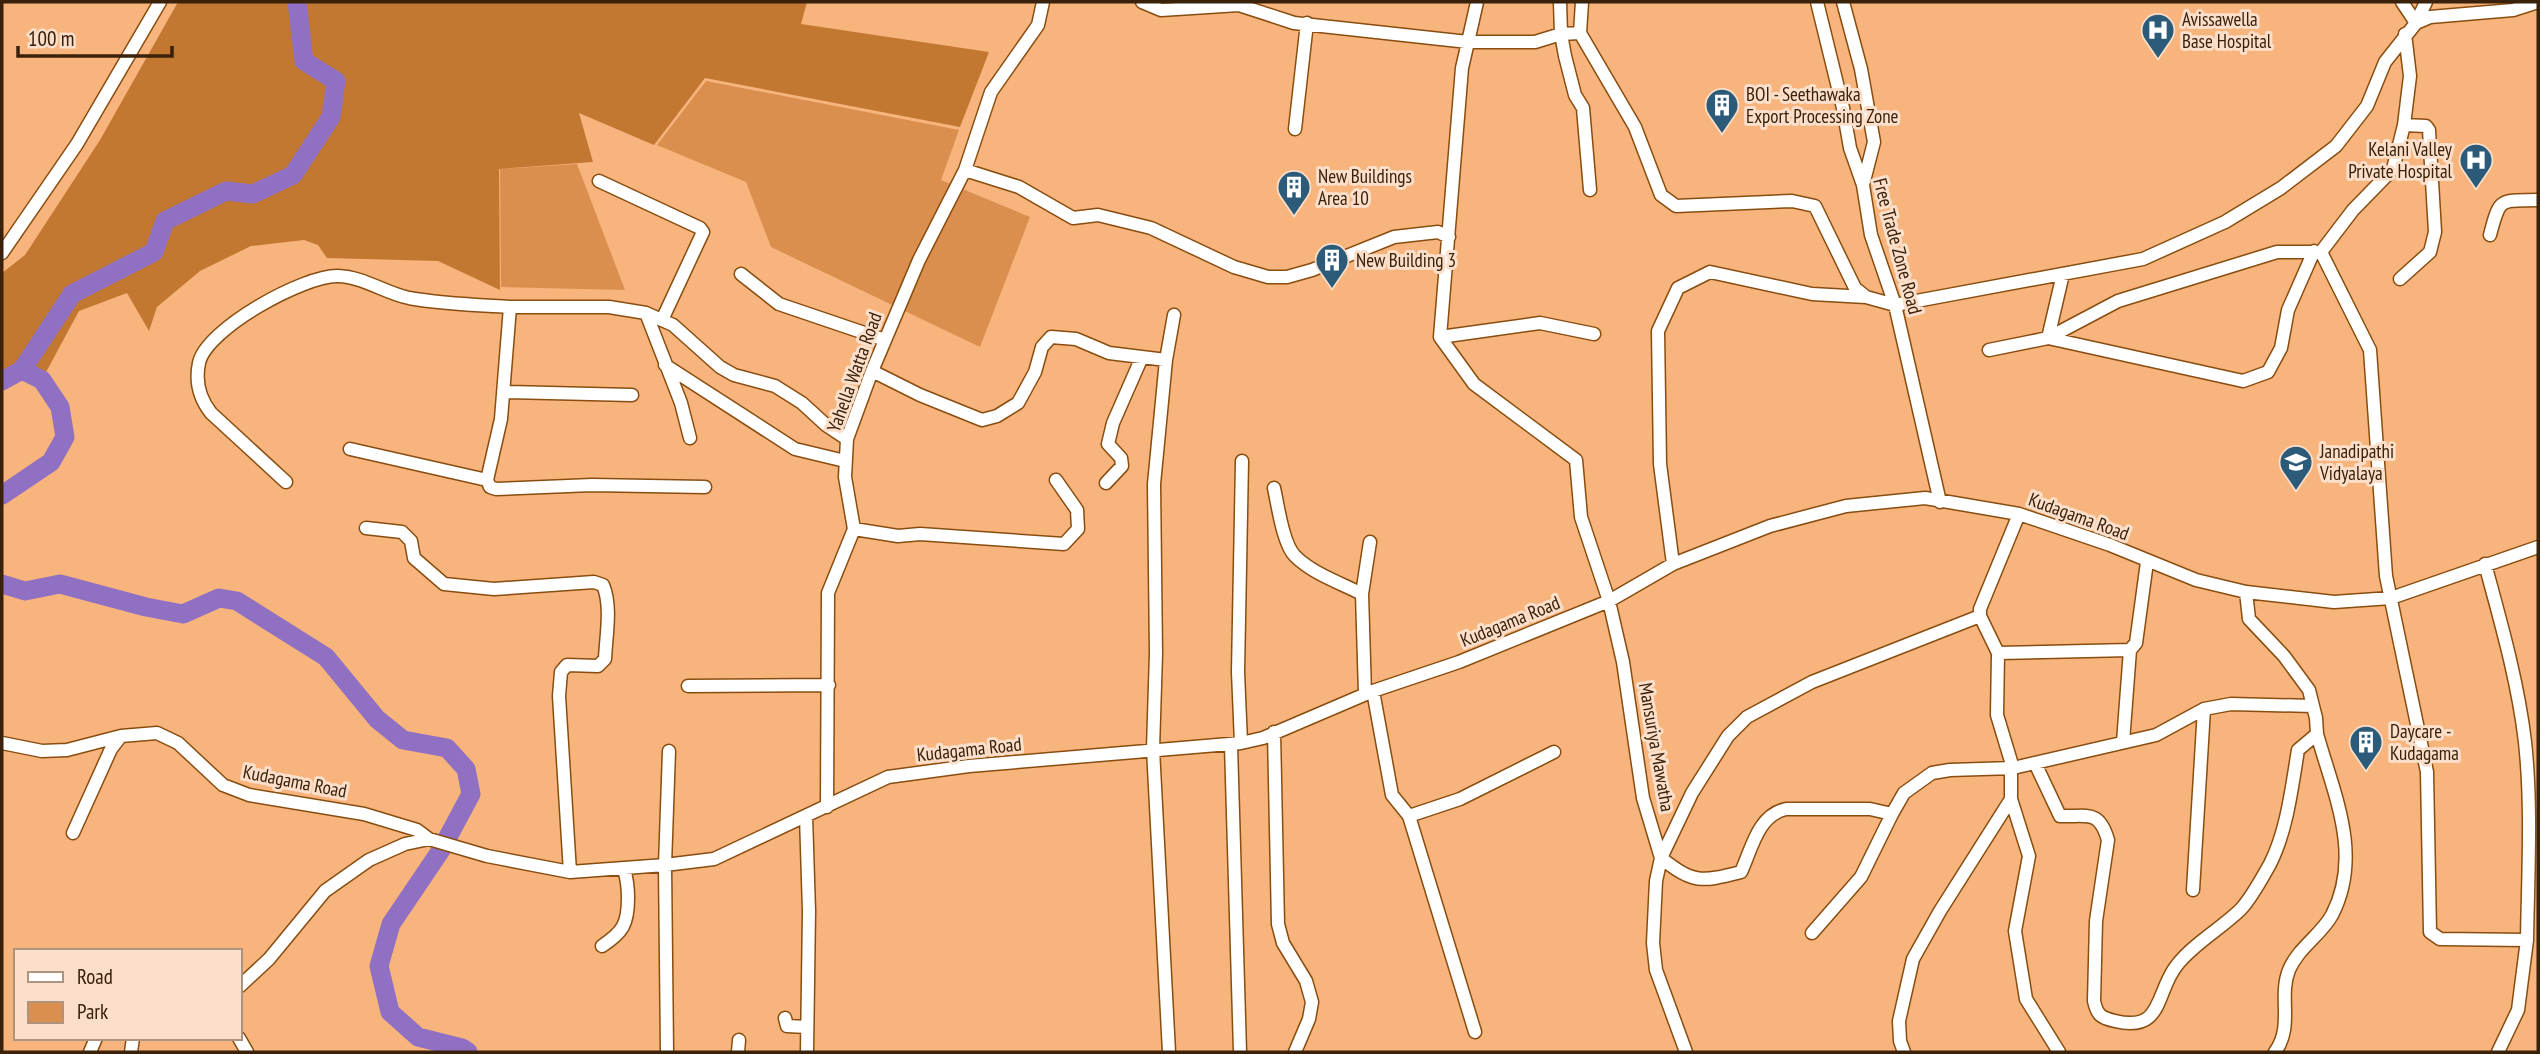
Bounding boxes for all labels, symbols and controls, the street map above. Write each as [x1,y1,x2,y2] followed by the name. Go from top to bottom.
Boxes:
[2182,7,2272,53] place label: Avissawella Base Hospital
[2139,11,2177,60] hospital icon: Avissawella Base Hospital
[18,14,172,58] scale bar
[28,25,74,52] text: 100 m
[1746,82,1899,128] place label: BOI - Seethawaka Export Processing Zone
[1703,86,1741,135] building icon: BOI - Seethawaka Export Processing Zone
[2348,137,2453,183] place label: Kelani Valley Private Hospital
[2457,141,2495,190] hospital icon: Kelani Valley Private Hospital
[1318,164,1412,210] place label: New Buildings Area 10
[1275,168,1313,217] building icon: New Buildings Area 10
[1868,175,1928,317] street label: Free Trade Zone Road
[1313,241,1351,290] building icon: New Building 3
[1356,248,1456,272] place label: New Building 3
[821,309,887,435] street label: Yahella Watta Road
[2319,439,2394,485] place label: Janadipathi Vidyalaya
[2277,443,2315,492] school or university icon: Janadipathi Vidyalaya
[2025,487,2133,545] street label: Kudagama Road
[1457,590,1563,652] street label: Kudagama Road
[1634,681,1680,813] street label: Mansuriya Mawatha
[2390,719,2459,765] place label: Daycare - Kudagama
[2347,723,2385,772] building icon: Daycare - Kudagama
[915,732,1023,766] street label: Kudagama Road
[241,759,349,803] street label: Kudagama Road
[14,949,242,1040] legend
[77,963,113,990] text: Road
[77,998,108,1025] text: Park

